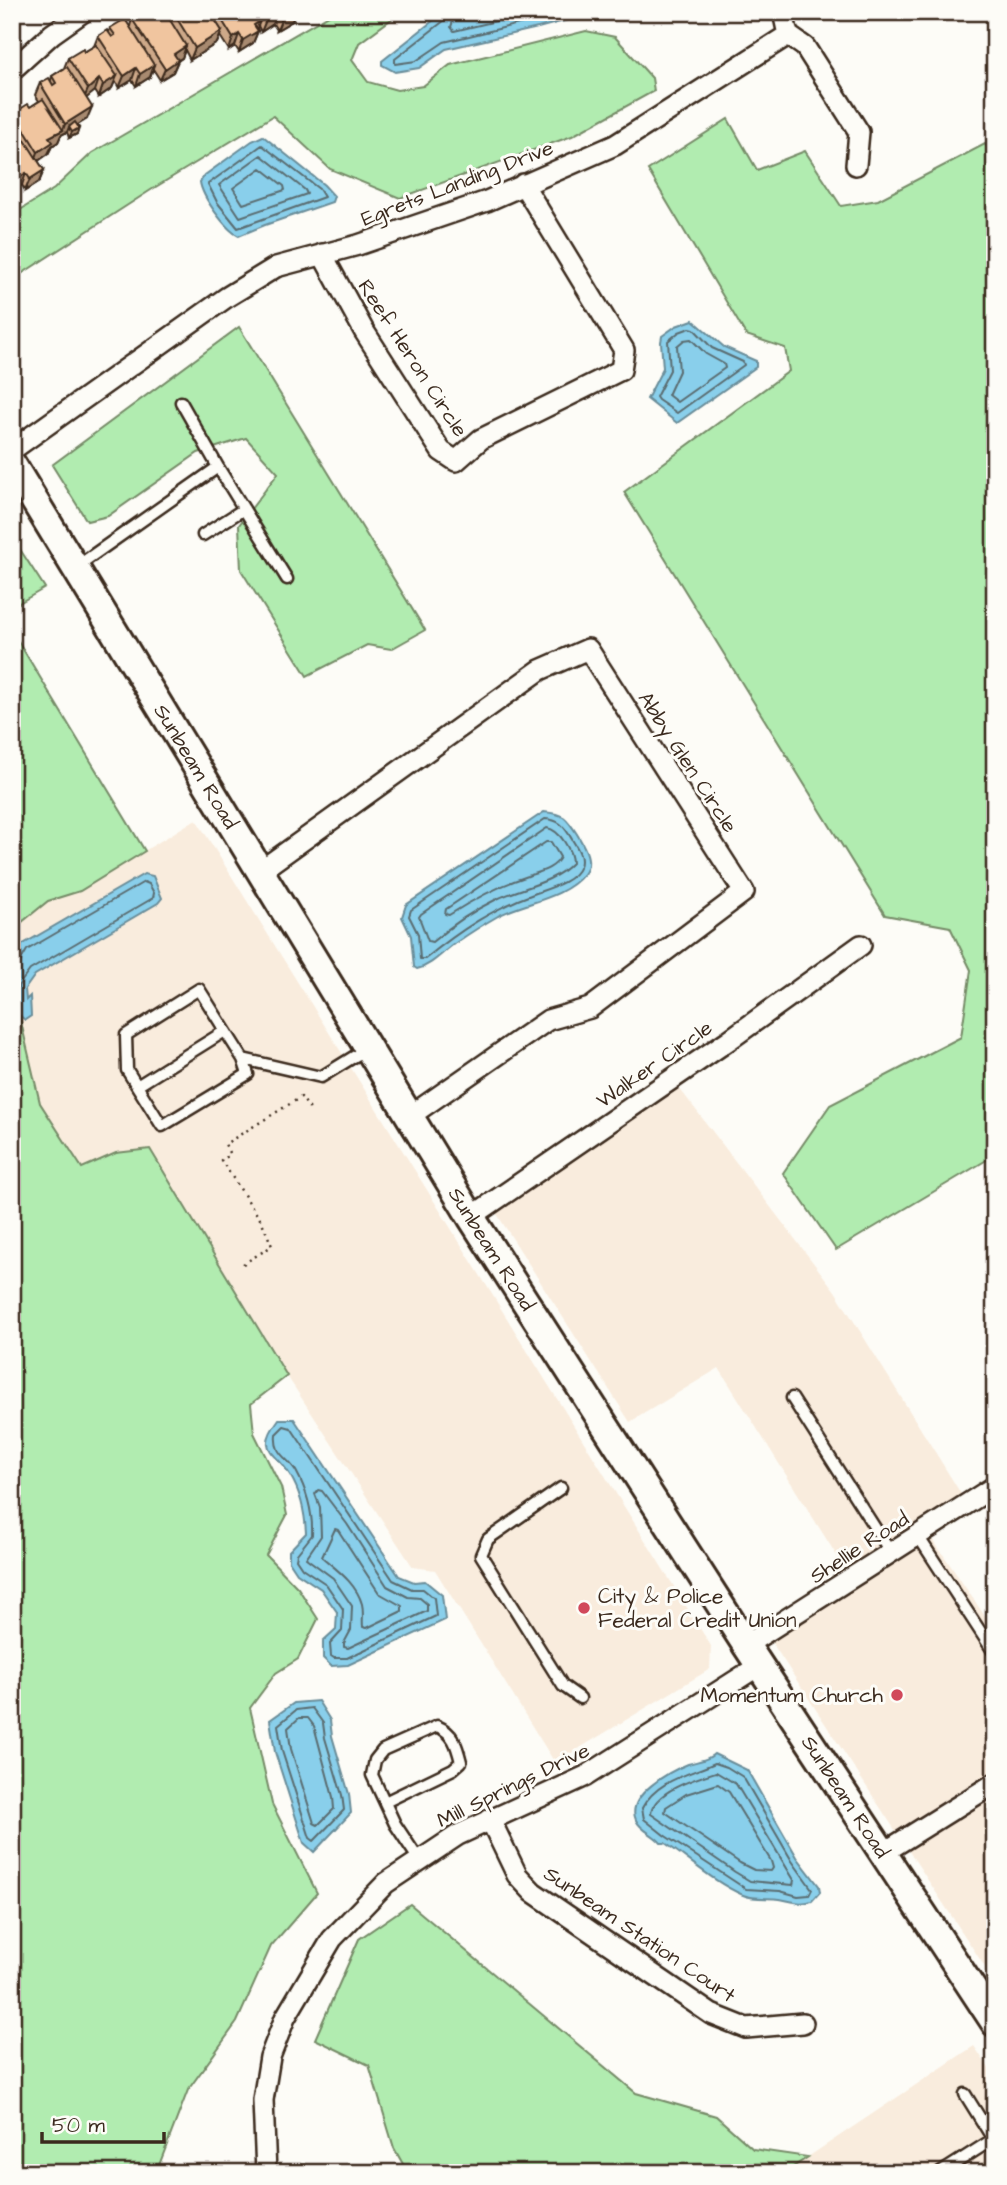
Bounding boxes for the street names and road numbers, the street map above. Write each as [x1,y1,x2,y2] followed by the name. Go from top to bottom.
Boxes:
[357,133,558,235] street label: Egrets Landing Drive
[351,274,474,443] street label: Reef Heron Circle
[629,686,744,839] street label: Abby Glen Circle
[147,699,245,835] street label: Sunbeam Road
[590,1014,718,1115] street label: Walker Circle
[441,1182,542,1317] street label: Sunbeam Road
[804,1504,915,1590] street label: Shellie Road
[794,1730,897,1864] street label: Sunbeam Road
[432,1736,595,1837] street label: Mill Springs Drive
[538,1859,742,2010] street label: Sunbeam Station Court

